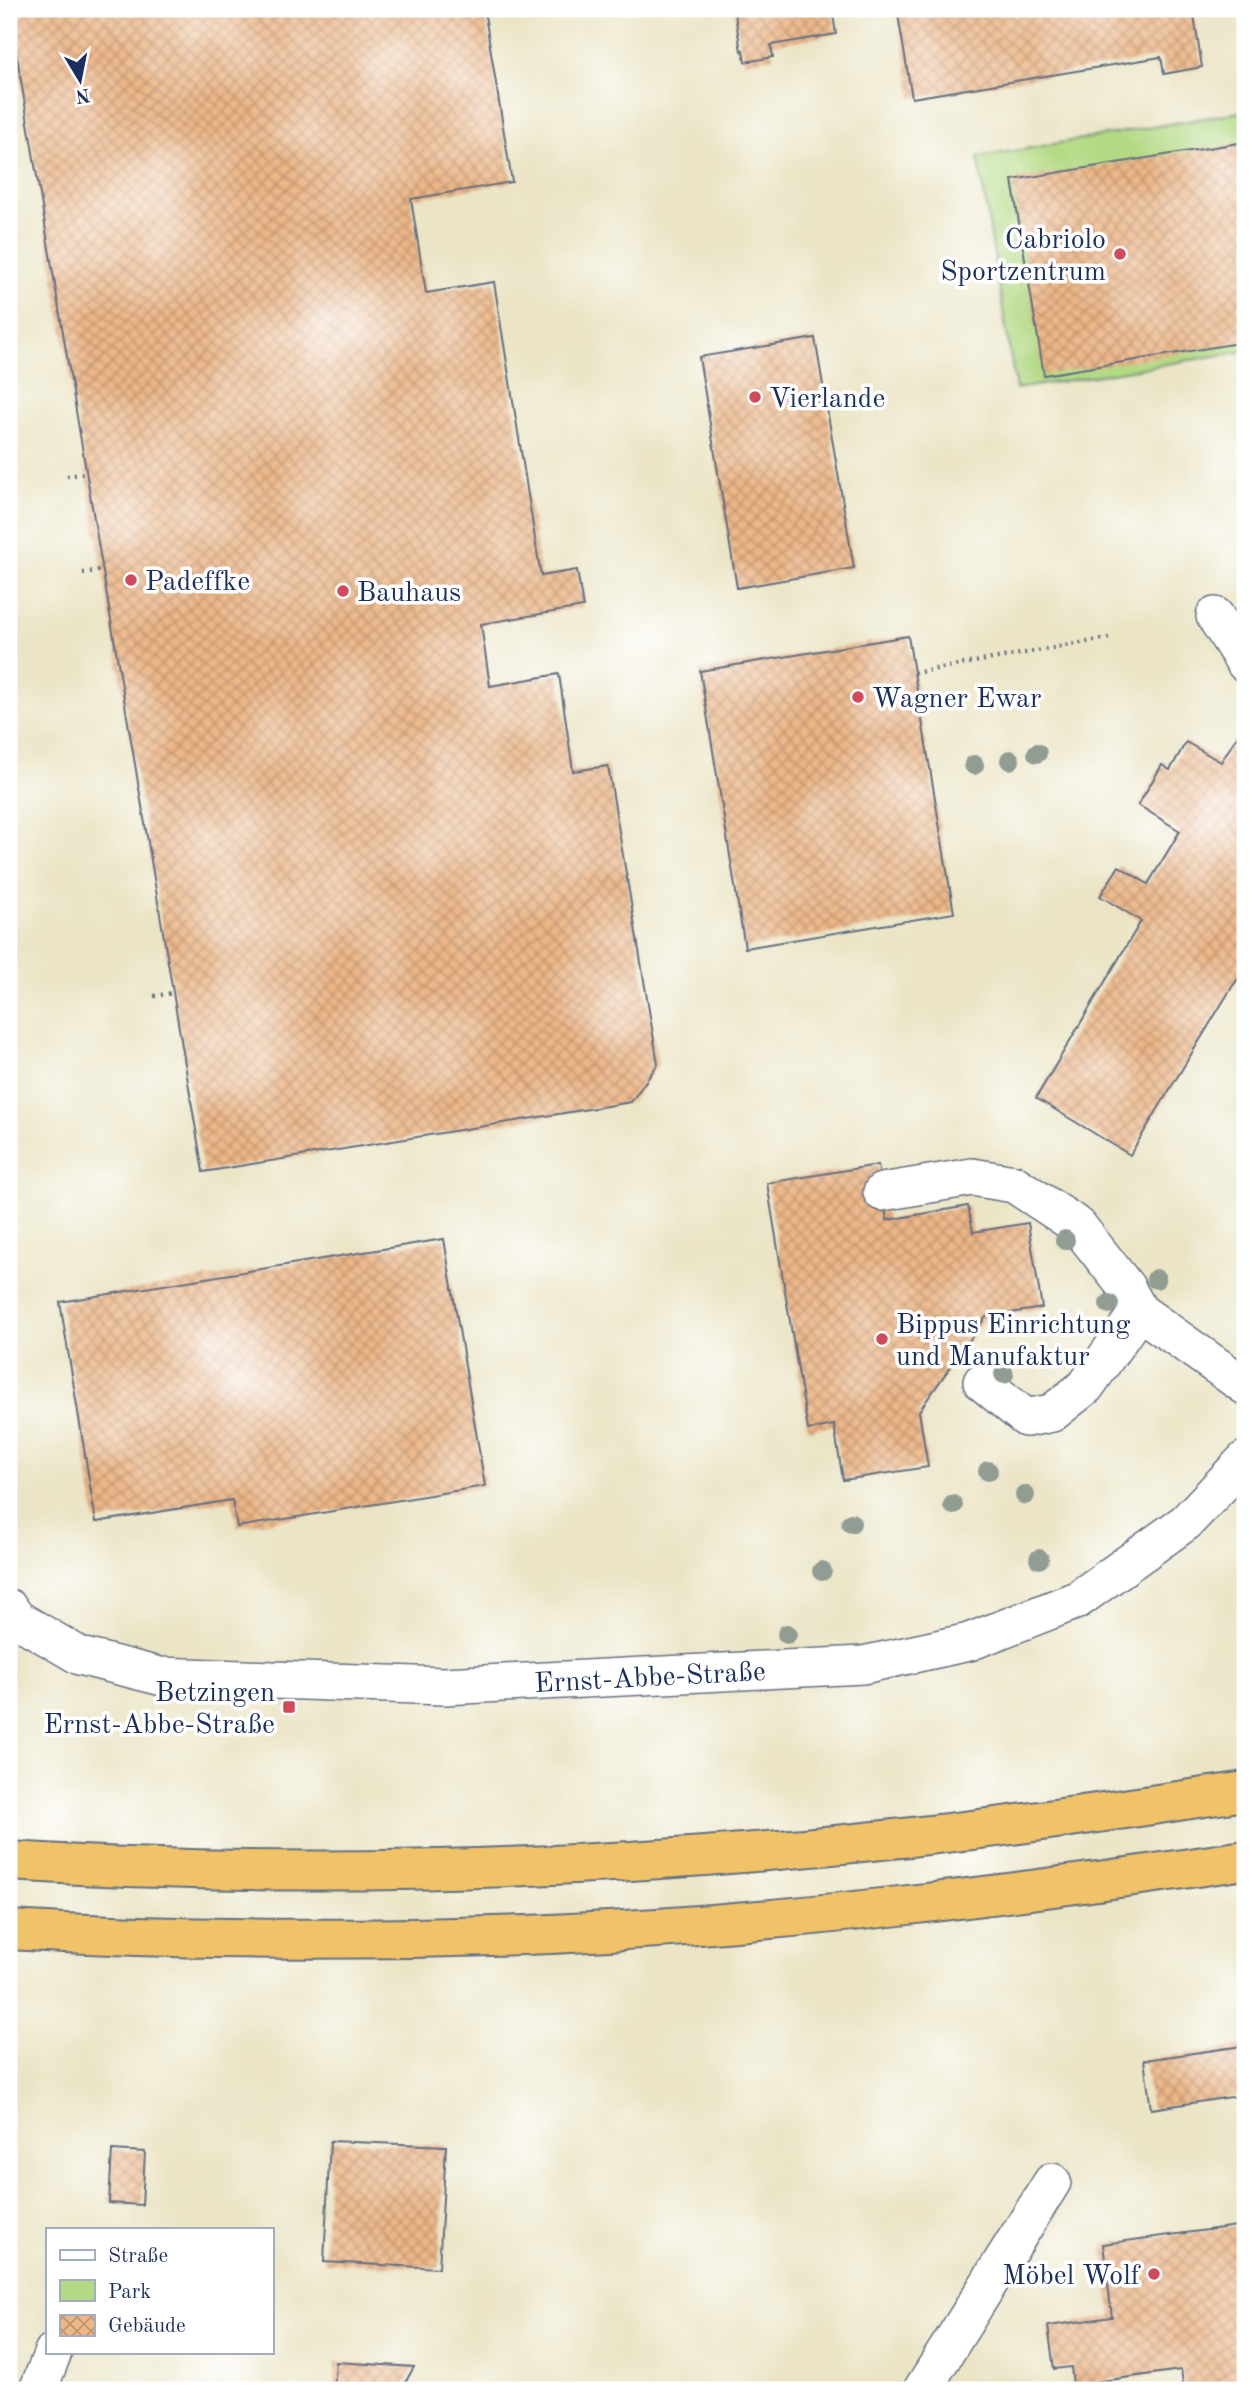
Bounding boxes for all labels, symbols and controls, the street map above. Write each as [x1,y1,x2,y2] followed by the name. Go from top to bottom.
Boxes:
[46,46,116,116] north arrow
[73,84,91,105] text: N
[940,227,1106,287] place label: Cabriolo Sportzentrum
[1112,246,1128,262] marker: Cabriolo Sportzentrum
[769,386,885,414] place label: Vierlande
[747,389,763,405] marker: Vierlande
[145,569,250,597] place label: Padeffke
[123,572,139,588] marker: Padeffke
[357,580,461,608] place label: Bauhaus
[335,583,351,599] marker: Bauhaus
[872,686,1041,714] place label: Wagner Ewar
[850,689,866,705] marker: Wagner Ewar
[896,1312,1130,1372] place label: Bippus Einrichtung und Manufaktur
[874,1331,890,1347] marker: Bippus Einrichtung und Manufaktur
[534,1659,767,1699] street label: Ernst-Abbe-Straße
[43,1680,275,1740] place label: Betzingen Ernst-Abbe-Straße
[281,1699,297,1715] marker: Betzingen Ernst-Abbe-Straße
[46,2228,273,2354] legend
[108,2246,168,2267] text: Straße
[1002,2263,1142,2291] place label: Möbel Wolf
[1146,2266,1162,2282] marker: Möbel Wolf
[108,2282,151,2303] text: Park
[108,2316,186,2337] text: Gebäude

